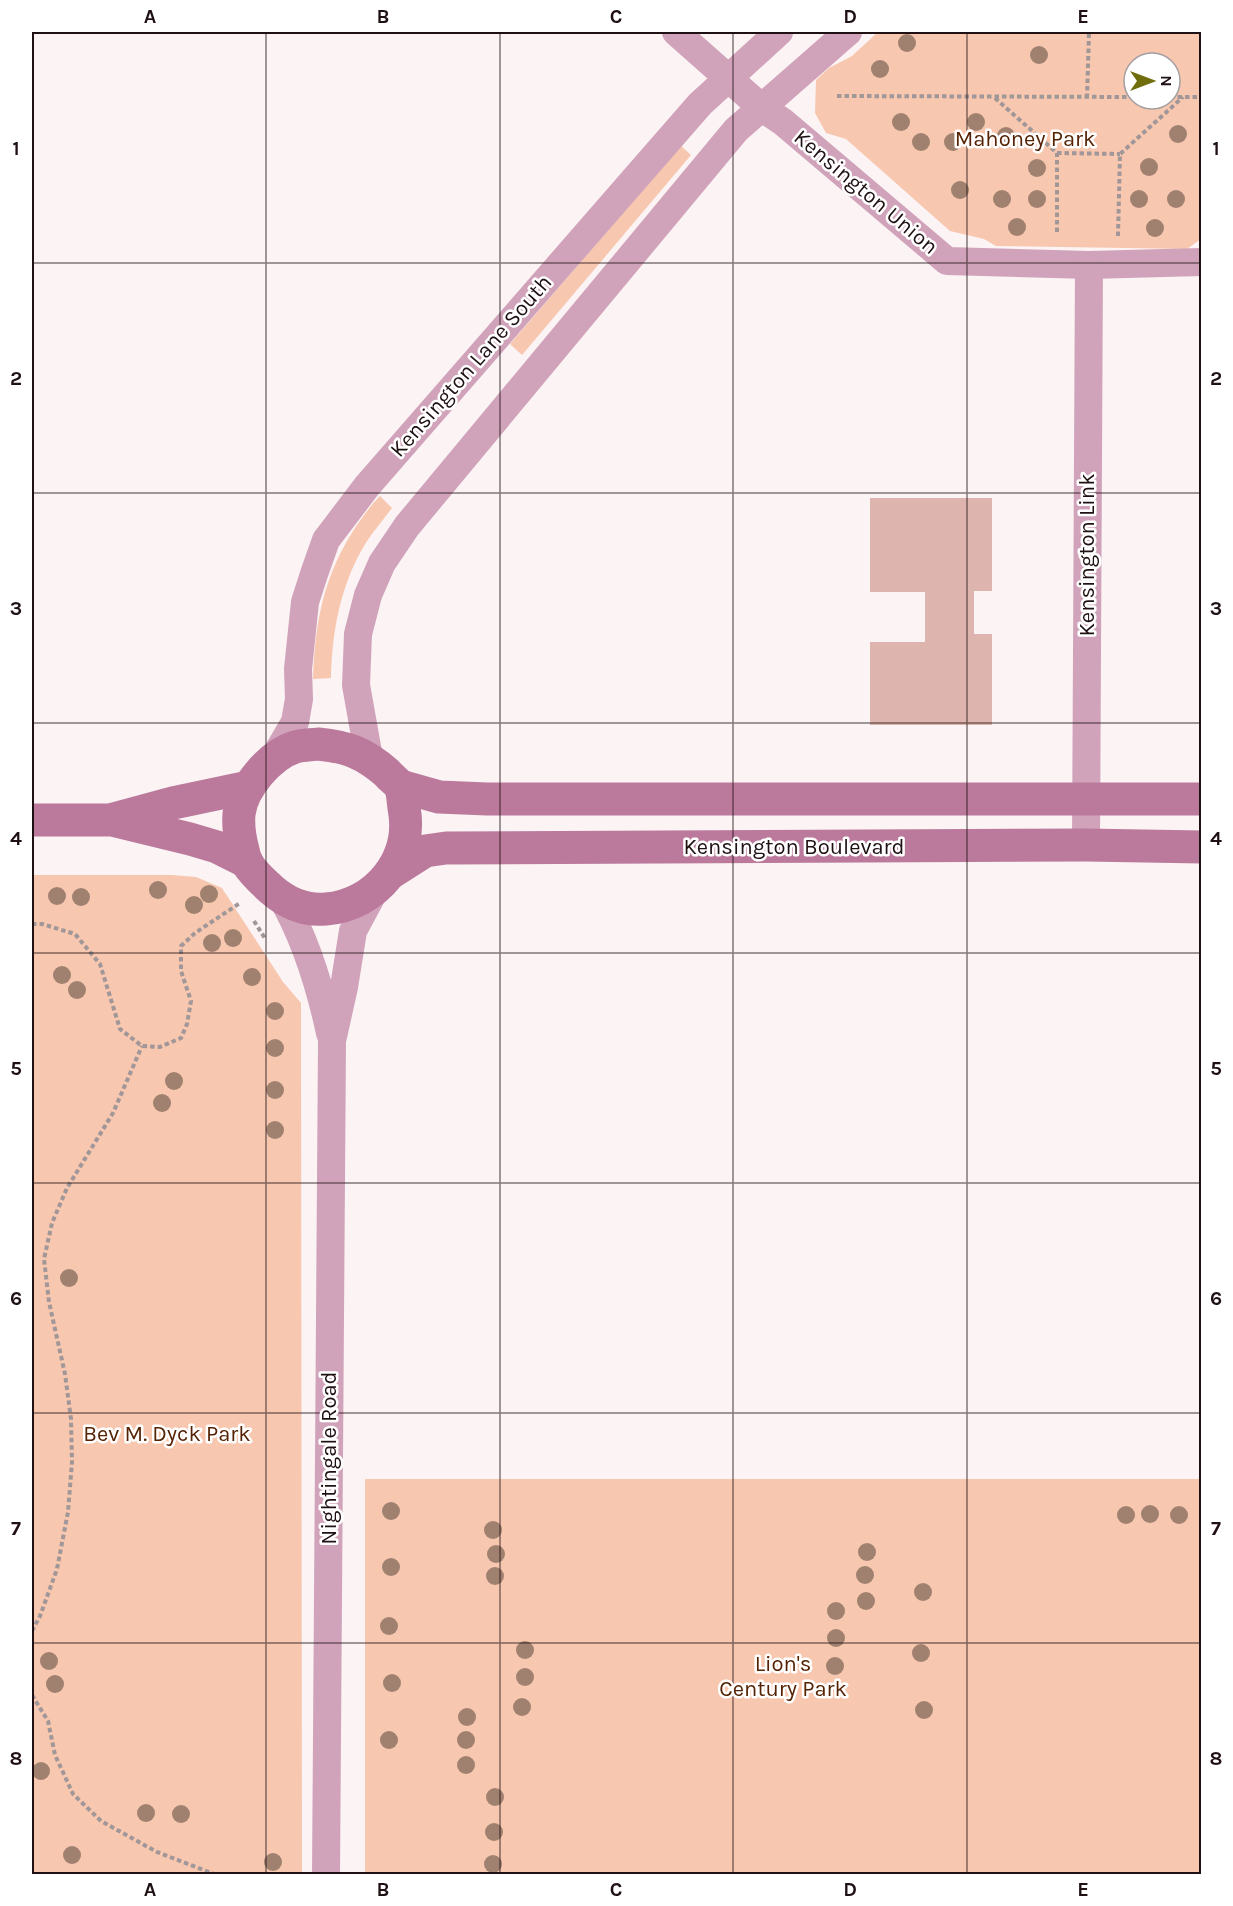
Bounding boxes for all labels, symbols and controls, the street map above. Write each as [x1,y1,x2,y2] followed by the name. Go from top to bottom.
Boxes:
[144,5,157,28] text: A
[377,5,389,28] text: B
[610,5,622,28] text: C
[843,5,857,28] text: D
[1077,5,1089,28] text: E
[1122,51,1182,111] north arrow
[1157,75,1176,87] text: N
[789,124,943,260] street label: Kensington Union
[955,126,1095,152] park label: Mahoney Park
[12,137,20,160] text: 1
[1212,137,1220,160] text: 1
[385,270,557,462] street label: Kensington Lane South
[10,367,22,390] text: 2
[1210,367,1222,390] text: 2
[1074,473,1100,637] street label: Kensington Link
[10,597,22,620] text: 3
[1210,597,1222,620] text: 3
[10,827,22,850] text: 4
[1210,827,1222,850] text: 4
[683,834,905,860] street label: Kensington Boulevard
[10,1057,22,1080] text: 5
[1210,1057,1222,1080] text: 5
[10,1287,22,1310] text: 6
[1210,1287,1222,1310] text: 6
[316,1371,342,1545] street label: Nightingale Road
[83,1421,251,1447] park label: Bev M. Dyck Park
[11,1517,21,1540] text: 7
[1211,1517,1221,1540] text: 7
[719,1651,847,1702] park label: Lion's Century Park
[10,1747,22,1770] text: 8
[1210,1747,1222,1770] text: 8
[144,1878,157,1901] text: A
[377,1878,389,1901] text: B
[610,1878,622,1901] text: C
[843,1878,857,1901] text: D
[1077,1878,1089,1901] text: E

